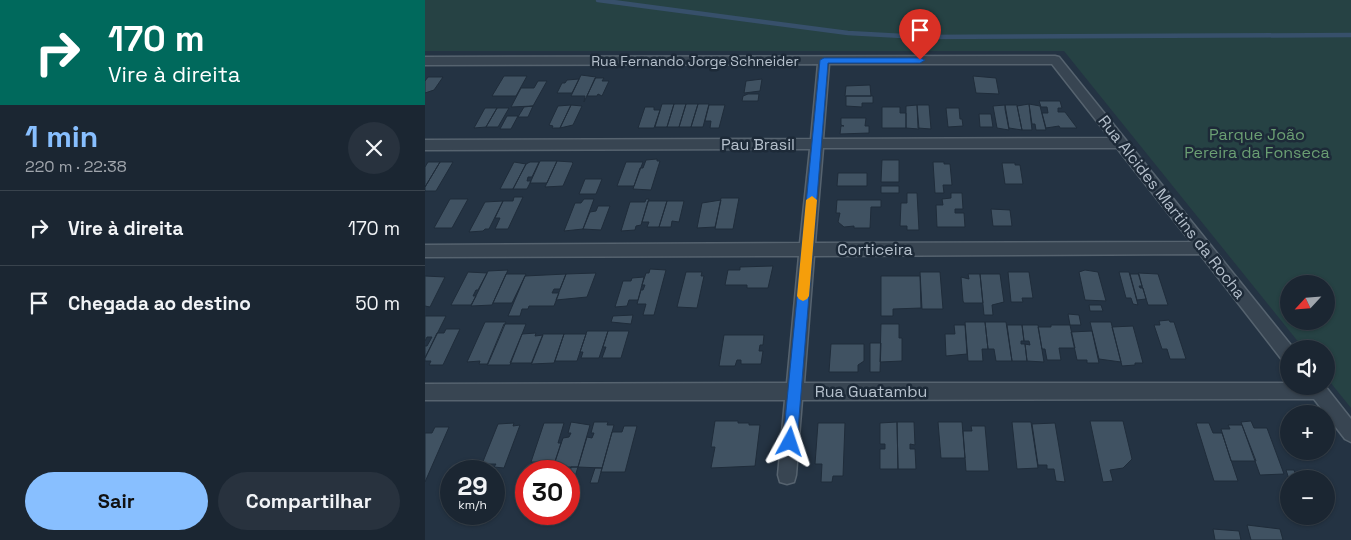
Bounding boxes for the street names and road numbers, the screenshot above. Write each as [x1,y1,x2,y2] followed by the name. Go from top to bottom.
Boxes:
[591,52,799,70] street label: Rua Fernando Jorge Schneider
[1094,111,1250,303] street label: Rua Alcides Martins da Rocha
[721,134,795,155] street label: Pau Brasil
[837,239,913,260] street label: Corticeira
[815,381,927,402] street label: Rua Guatambu

